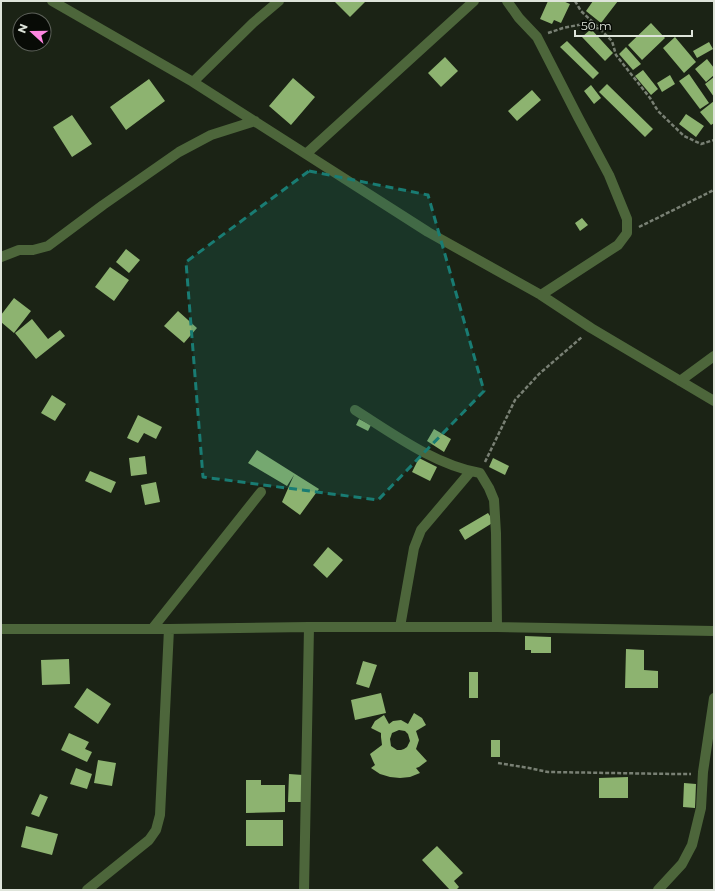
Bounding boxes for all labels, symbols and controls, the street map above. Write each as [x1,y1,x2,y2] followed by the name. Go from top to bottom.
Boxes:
[12,12,52,52] north arrow
[575,12,692,38] scale bar
[581,18,612,33] text: 50 m
[15,22,31,35] text: N

